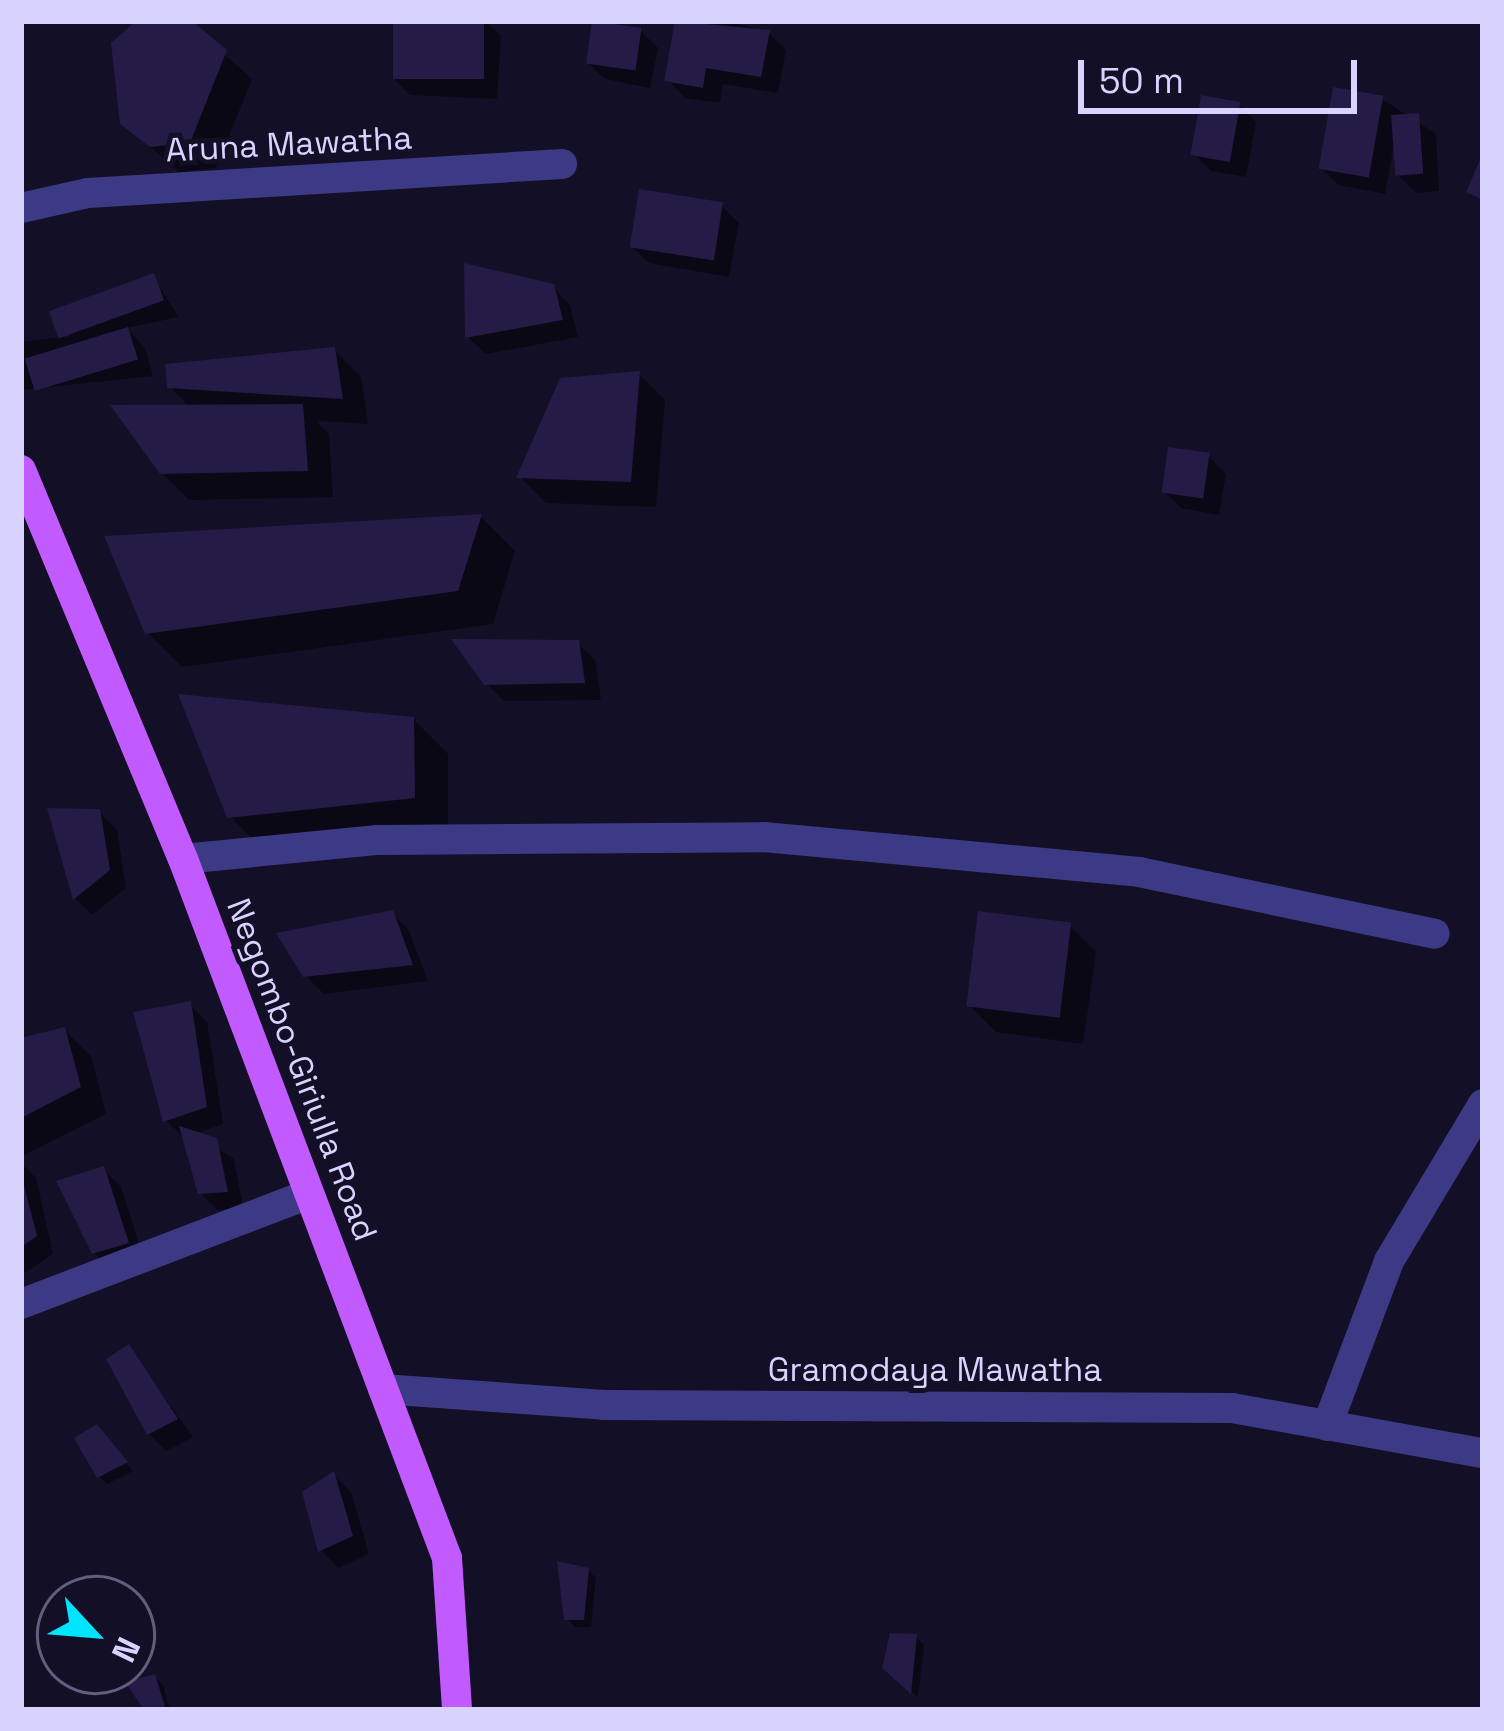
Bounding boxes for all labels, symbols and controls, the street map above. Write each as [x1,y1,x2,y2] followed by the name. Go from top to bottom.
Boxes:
[1084,36,1363,110] scale bar
[1099,58,1184,104] text: 50 m
[165,119,413,171] street label: Aruna Mawatha
[217,893,385,1247] street label: Negombo-Giriulla Road
[768,1351,1102,1391] street label: Gramodaya Mawatha
[36,1575,156,1695] north arrow
[102,1630,149,1669] text: N

